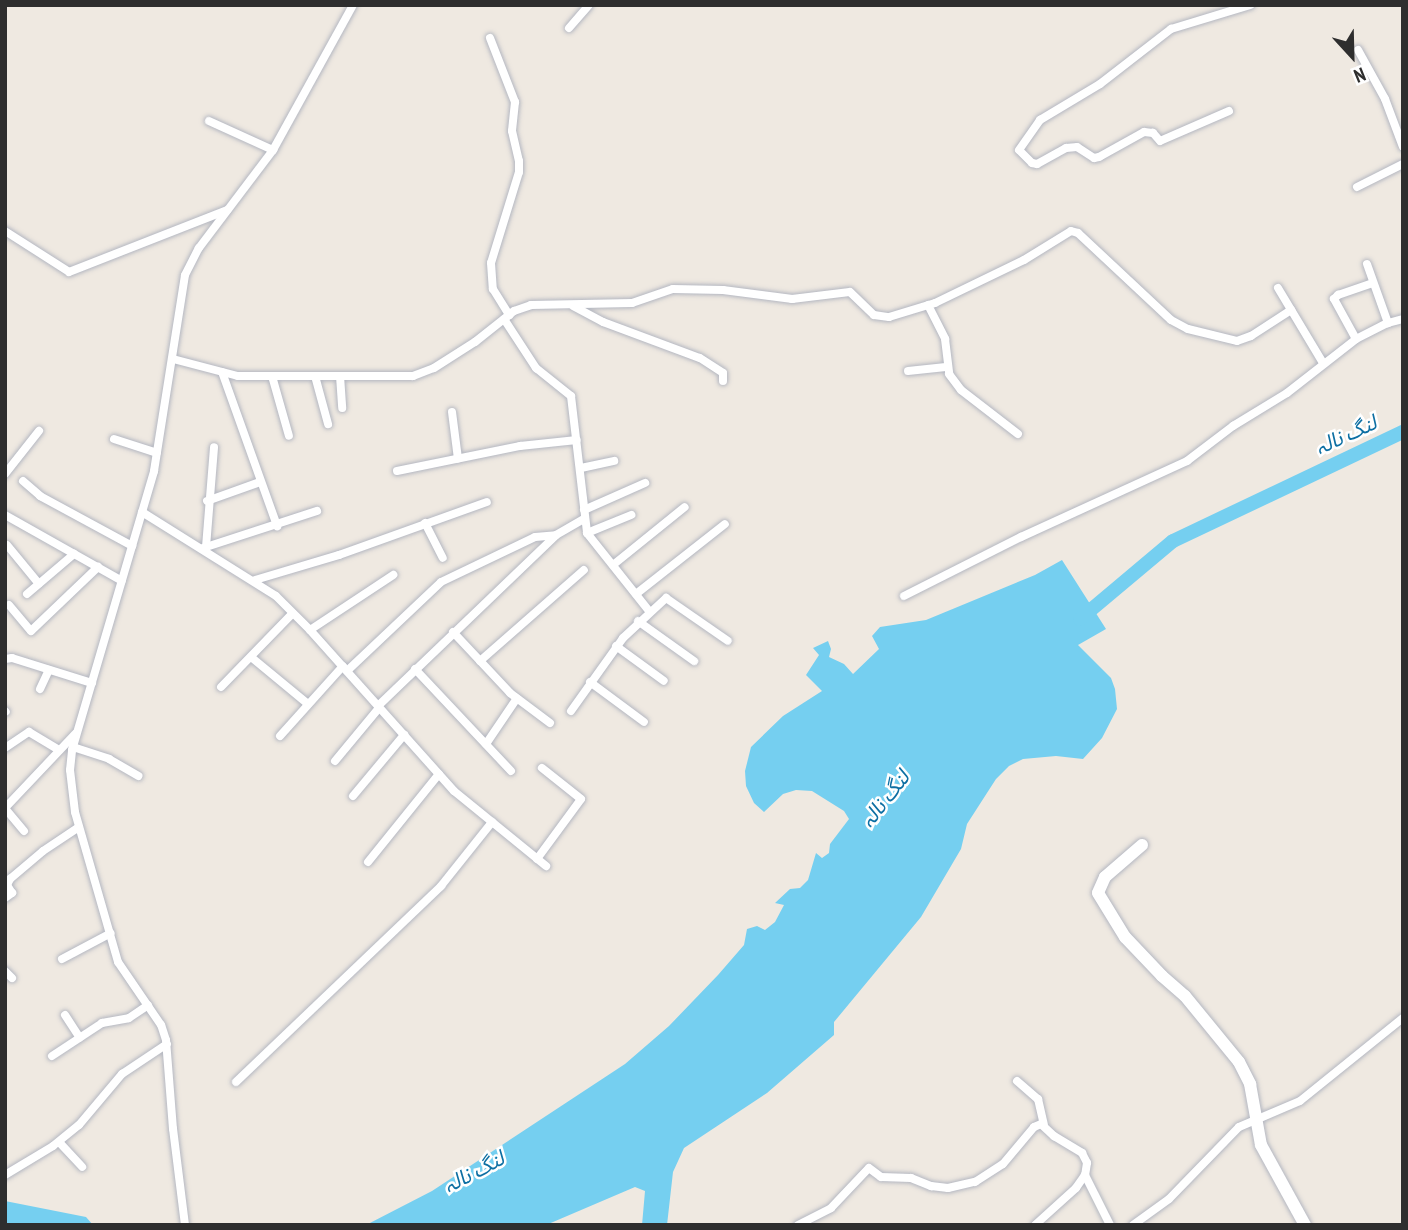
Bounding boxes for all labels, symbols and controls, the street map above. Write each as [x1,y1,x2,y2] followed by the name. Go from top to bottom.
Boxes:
[1317,21,1387,91] north arrow
[1351,62,1369,89] text: N
[1311,410,1381,460] water label: لنگ نالہ
[855,766,915,832] water label: لنگ نالہ
[439,1146,509,1198] water label: لنگ نالہ

